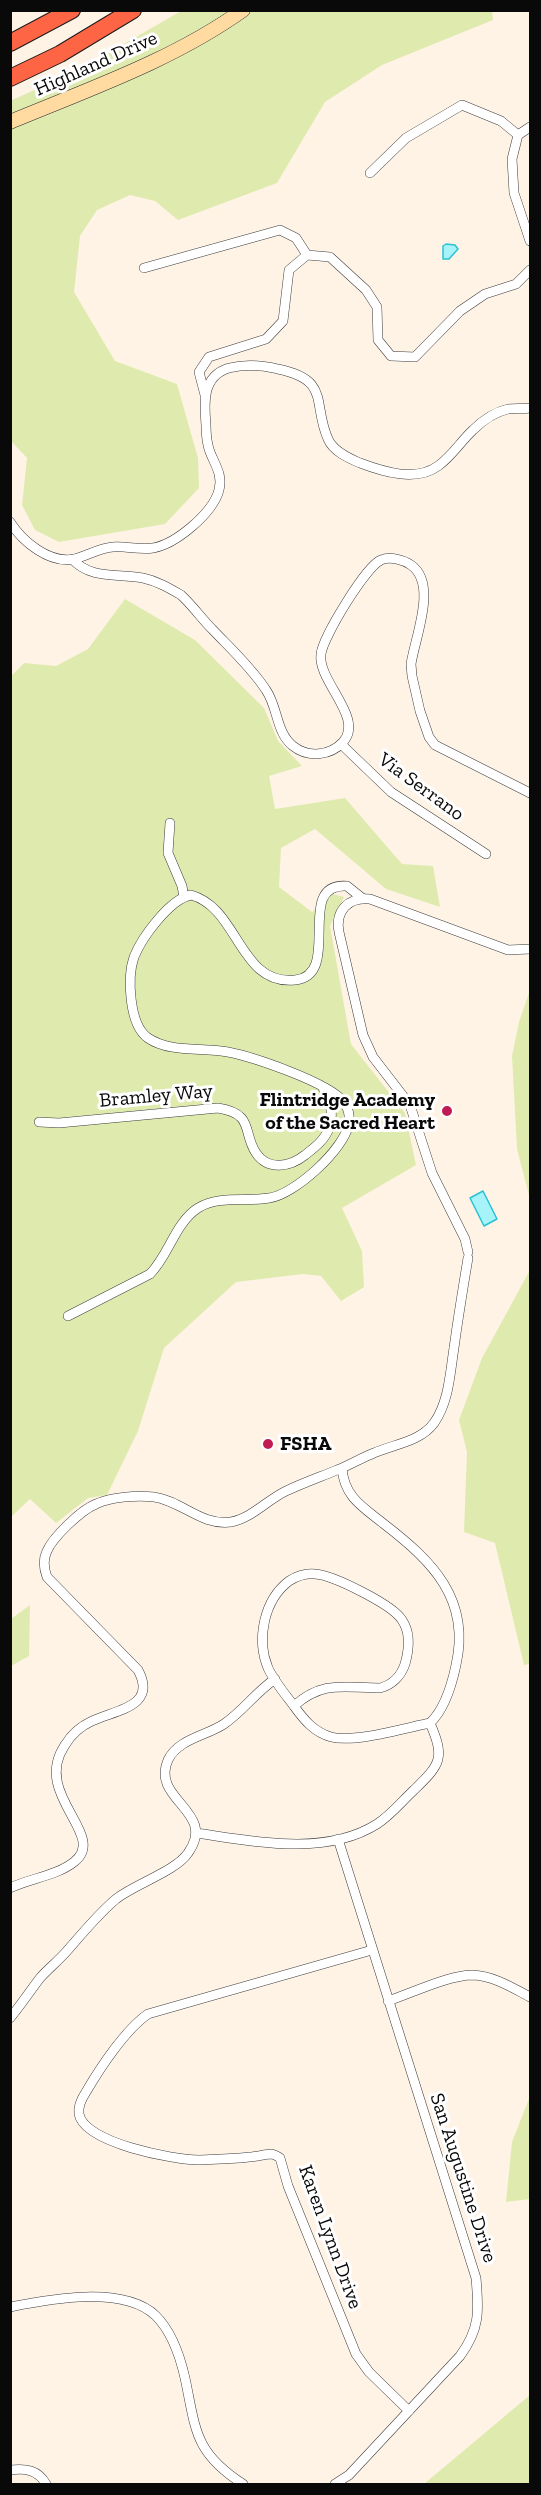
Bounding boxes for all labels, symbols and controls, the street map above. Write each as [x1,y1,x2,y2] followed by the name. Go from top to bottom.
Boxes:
[31,26,161,102] street label: Highland Drive
[373,748,469,826] street label: Via Serrano
[98,1079,214,1113] street label: Bramley Way
[259,1088,435,1135] place label: Flintridge Academy of the Sacred Heart
[440,1104,454,1118] marker: Flintridge Academy of the Sacred Heart
[280,1432,331,1456] place label: FSHA
[261,1437,275,1451] marker: FSHA
[424,2090,502,2266] street label: San Augustine Drive
[293,2162,367,2312] street label: Karen Lynn Drive

